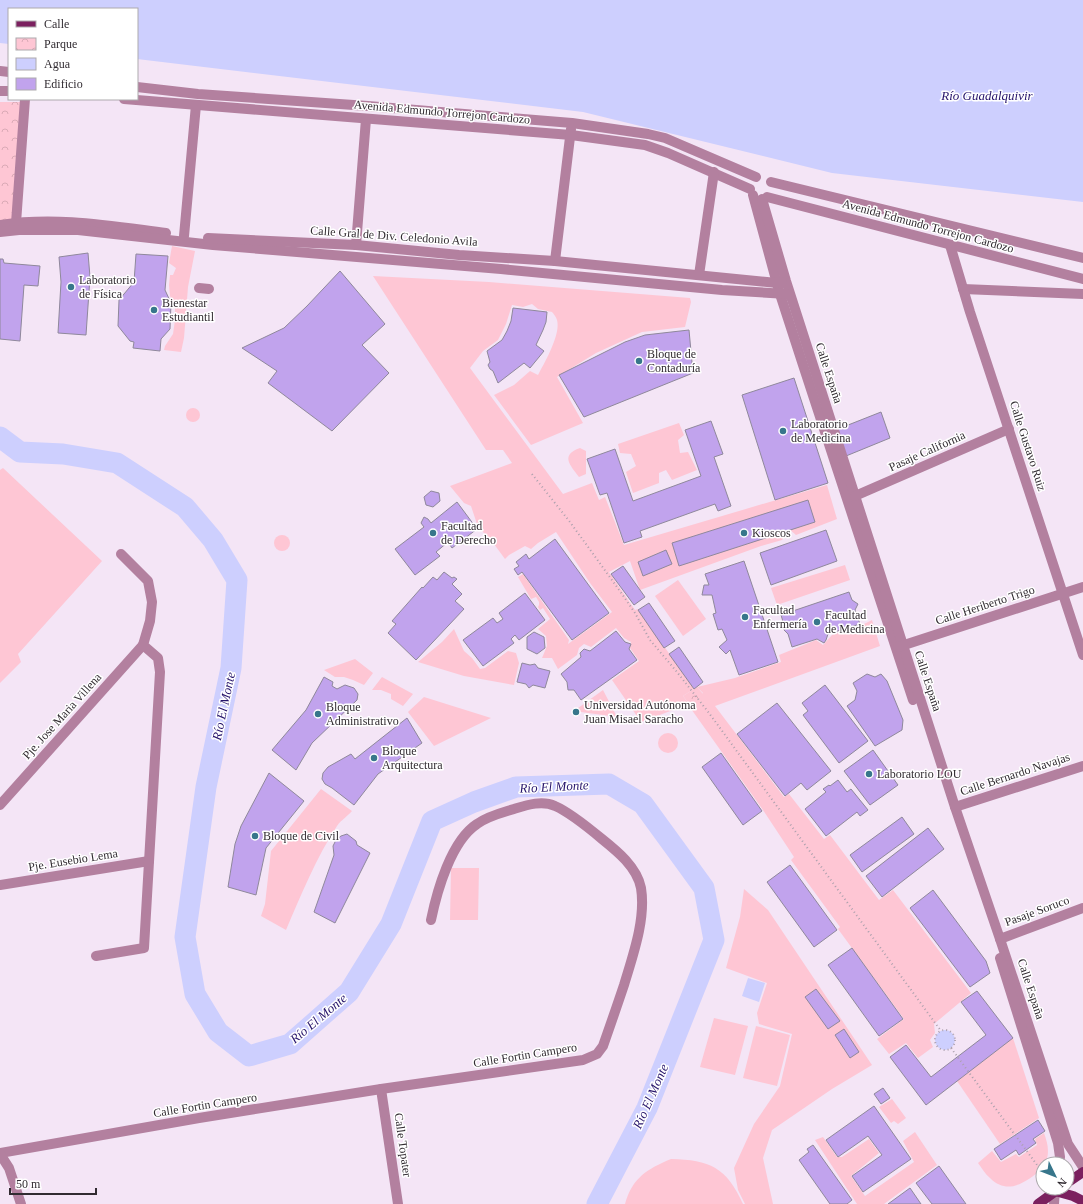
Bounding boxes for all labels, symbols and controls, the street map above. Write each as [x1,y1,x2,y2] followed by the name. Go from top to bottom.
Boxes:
[8,8,138,100] legend
[44,17,69,31] text: Calle
[44,37,77,51] text: Parque
[44,57,71,71] text: Agua
[44,77,83,91] text: Edificio
[940,88,1034,103] water label: Río Guadalquivir
[353,97,531,127] street label: Avenida Edmundo Torrejon Cardozo
[841,196,1015,256] street label: Avenida Edmundo Torrejon Cardozo
[310,223,479,249] street label: Calle Gral de Div. Celedonio Avila
[79,273,136,301] place label: Laboratorio de Física
[66,282,76,292] marker: Laboratorio de Física
[162,296,215,324] place label: Bienestar Estudiantil
[149,305,159,315] marker: Bienestar Estudiantil
[813,341,846,406] street label: Calle España
[647,347,701,375] place label: Bloque de Contaduría
[634,356,644,366] marker: Bloque de Contaduría
[1007,399,1049,493] street label: Calle Gustavo Ruiz
[791,417,851,445] place label: Laboratorio de Medicina
[778,426,788,436] marker: Laboratorio de Medicina
[887,428,968,474] street label: Pasaje California
[441,519,496,547] place label: Facultad de Derecho
[752,526,791,540] place label: Kioscos
[428,528,438,538] marker: Facultad de Derecho
[739,528,749,538] marker: Kioscos
[934,582,1036,628] street label: Calle Heriberto Trigo
[753,603,808,631] place label: Facultad Enfermería
[825,608,885,636] place label: Facultad de Medicina
[740,612,750,622] marker: Facultad Enfermería
[812,617,822,627] marker: Facultad de Medicina
[912,649,945,714] street label: Calle España
[20,670,105,762] street label: Pje. Jose Maria Villena
[209,670,238,743] water label: Río El Monte
[584,698,696,726] place label: Universidad Autónoma Juan Misael Saracho
[326,700,399,728] place label: Bloque Administrativo
[571,707,581,717] marker: Universidad Autónoma Juan Misael Saracho
[313,709,323,719] marker: Bloque Administrativo
[382,744,443,772] place label: Bloque Arquitectura
[958,750,1072,798] street label: Calle Bernardo Navajas
[369,753,379,763] marker: Bloque Arquitectura
[877,767,962,781] place label: Laboratorio LOU
[864,769,874,779] marker: Laboratorio LOU
[518,777,589,796] water label: Río El Monte
[263,829,340,843] place label: Bloque de Civil
[250,831,260,841] marker: Bloque de Civil
[27,846,119,874] street label: Pje. Eusebio Lema
[1003,893,1071,929] street label: Pasaje Soruco
[1015,957,1048,1022] street label: Calle España
[286,990,350,1047] water label: Río El Monte
[472,1040,578,1070] street label: Calle Fortin Campero
[629,1061,671,1132] water label: Río El Monte
[152,1090,258,1120] street label: Calle Fortin Campero
[392,1112,414,1178] street label: Calle Topater
[1035,1156,1075,1196] north arrow
[10,1170,96,1196] scale bar
[1055,1176,1069,1190] text: N
[16,1177,41,1191] text: 50 m

